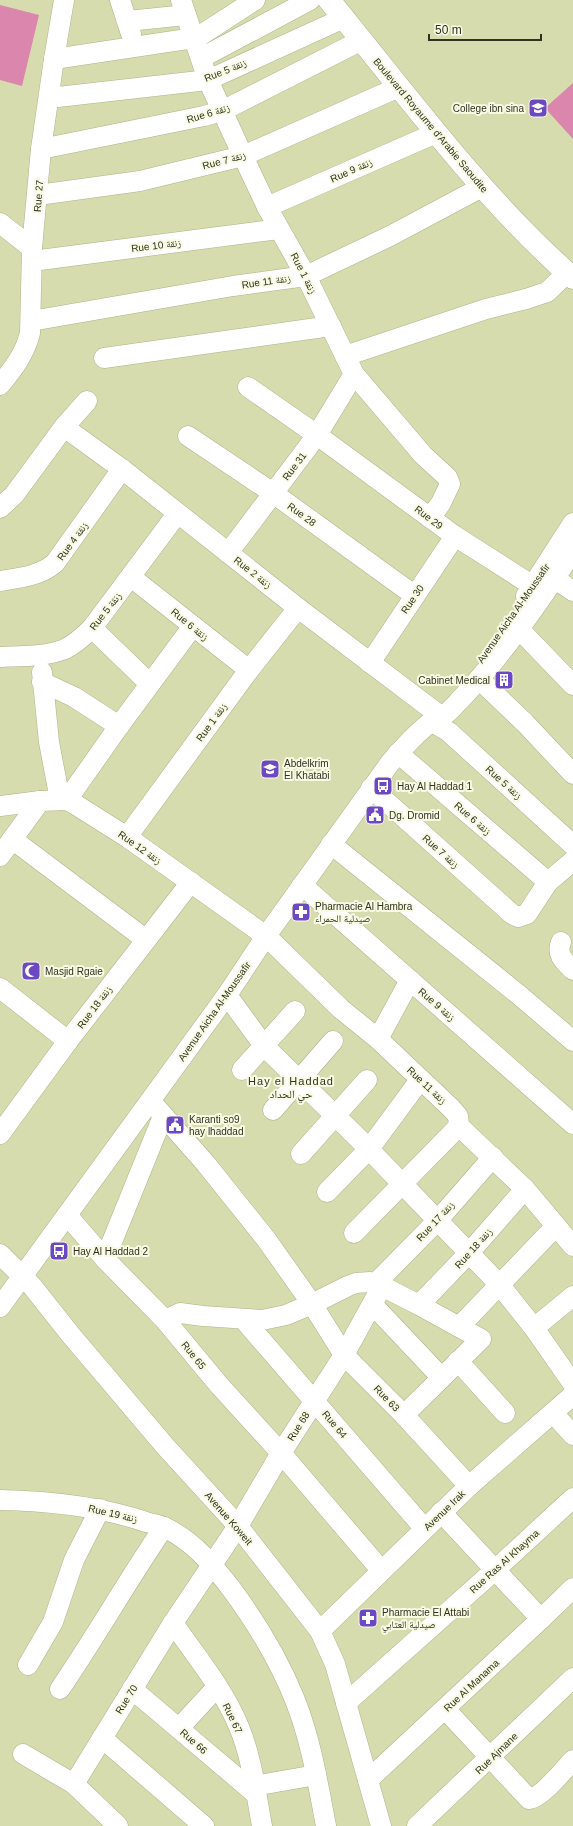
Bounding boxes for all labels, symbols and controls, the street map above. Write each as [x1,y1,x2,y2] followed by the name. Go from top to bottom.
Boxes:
[429,16,541,42] scale bar
[435,23,462,37] text: 50 m
[371,56,490,195] street label: Boulevard Royaume d'Arabie Saoudite
[203,57,248,84] street label: Rue 5 زنقة
[527,97,549,119] school or university icon: College ibn sina
[185,102,231,125] street label: Rue 6 زنقة
[453,103,524,114] place label: College ibn sina
[201,149,247,172] street label: Rue 7 زنقة
[329,156,374,185] street label: Rue 9 زنقة
[32,179,45,213] street label: Rue 27
[131,237,182,254] street label: Rue 10 زنقة
[289,251,319,296] street label: Rue 1 زنقة
[241,273,291,290] street label: Rue 11 زنقة
[280,450,309,482] street label: Rue 31
[285,500,318,529] street label: Rue 28
[413,503,445,532] street label: Rue 29
[55,520,90,563] street label: Rue 4 زنقة
[232,554,274,591] street label: Rue 2 زنقة
[475,561,552,665] street label: Avenue Aicha Al-Moussafir
[399,582,426,616] street label: Rue 30
[87,590,124,632] street label: Rue 5 زنقة
[169,606,211,643] street label: Rue 6 زنقة
[493,669,515,691] building icon: Cabinet Medical
[418,675,490,686] place label: Cabinet Medical
[194,701,229,744] street label: Rue 1 زنقة
[259,758,281,780] school or university icon: Abdelkrim El Khatabi
[284,758,330,781] place label: Abdelkrim El Khatabi
[483,763,524,801] street label: Rue 5 زنقة
[372,775,394,797] bus stop icon: Hay Al Haddad 1
[397,781,472,792] place label: Hay Al Haddad 1
[452,800,493,837] street label: Rue 6 زنقة
[364,804,386,826] public building icon: Dg. Dromid
[389,810,440,821] place label: Dg. Dromid
[116,829,163,866] street label: Rue 12 زنقة
[420,832,461,870] street label: Rue 7 زنقة
[290,901,312,923] pharmacy icon: Pharmacie Al Hambra صيدلية الحمراء
[315,901,413,924] place label: Pharmacie Al Hambra صيدلية الحمراء
[176,959,253,1063] street label: Avenue Aicha Al-Moussafir
[20,960,42,982] mosque icon: Masjid Rgaie
[45,966,103,977] place label: Masjid Rgaie
[75,984,114,1031] street label: Rue 18 زنقة
[416,986,457,1023] street label: Rue 9 زنقة
[405,1065,449,1106] street label: Rue 11 زنقة
[248,1075,334,1103] district label: Hay el Haddad حي الحداد
[164,1114,186,1136] public building icon: Karanti so9 hay lhaddad
[189,1114,244,1137] place label: Karanti so9 hay lhaddad
[414,1199,457,1243] street label: Rue 17 زنقة
[453,1226,494,1271] street label: Rue 18 زنقة
[48,1240,70,1262] bus stop icon: Hay Al Haddad 2
[73,1246,148,1257] place label: Hay Al Haddad 2
[179,1339,208,1372] street label: Rue 65
[371,1383,402,1414] street label: Rue 63
[320,1408,349,1441] street label: Rue 64
[285,1409,312,1443] street label: Rue 68
[421,1487,468,1533] street label: Avenue Irak
[203,1490,255,1547] street label: Avenue Koweit
[87,1503,139,1525] street label: Rue 19 زنقة
[467,1527,542,1595] street label: Rue Ras Al Khayma
[357,1607,379,1629] pharmacy icon: Pharmacie El Attabi صيدلية العتابي
[382,1607,469,1633] place label: Pharmacie El Attabi صيدلية العتابي
[442,1657,501,1714] street label: Rue Al Manama
[113,1682,140,1716] street label: Rue 70
[221,1701,245,1736] street label: Rue 67
[178,1727,210,1756] street label: Rue 66
[473,1730,520,1776] street label: Rue Ajmane

